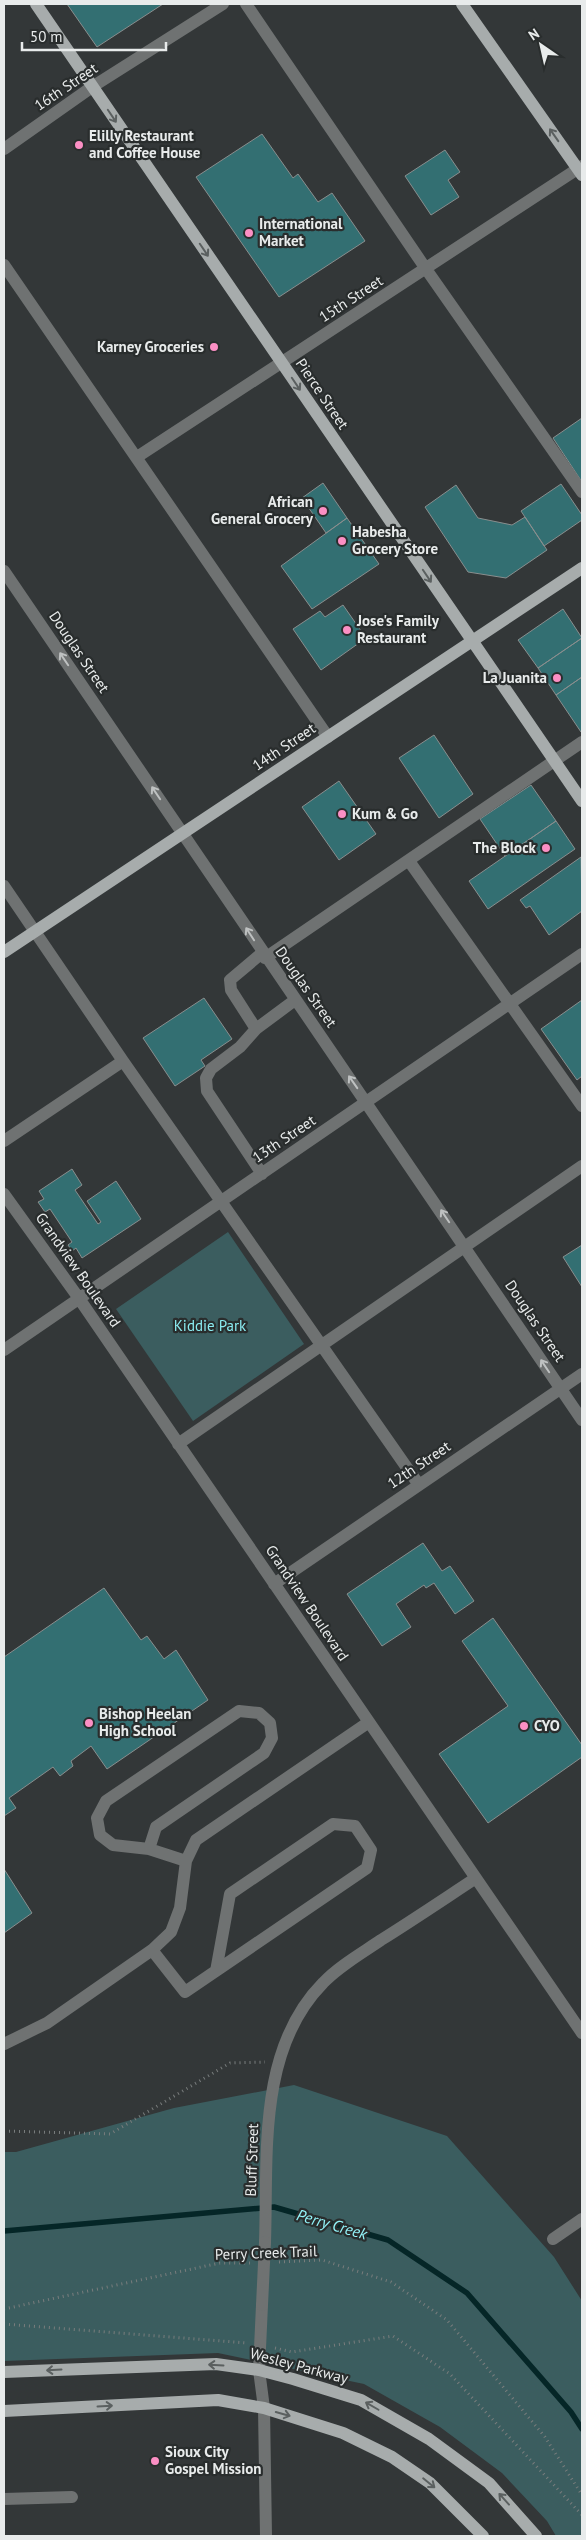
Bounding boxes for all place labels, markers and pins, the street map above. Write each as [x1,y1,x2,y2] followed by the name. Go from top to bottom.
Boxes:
[89,126,201,162] place label: Elilly Restaurant and Coffee House
[73,139,85,151] marker: Elilly Restaurant and Coffee House
[259,214,343,250] place label: International Market
[243,227,255,239] marker: International Market
[97,337,204,356] place label: Karney Groceries
[208,341,220,353] marker: Karney Groceries
[211,492,314,528] place label: African General Grocery
[317,505,329,517] marker: African General Grocery
[352,522,438,558] place label: Habesha Grocery Store
[336,535,348,547] marker: Habesha Grocery Store
[356,611,440,647] place label: Jose's Family Restaurant
[341,624,353,636] marker: Jose's Family Restaurant
[483,668,547,687] place label: La Juanita
[551,672,563,684] marker: La Juanita
[352,804,418,823] place label: Kum & Go
[336,808,348,820] marker: Kum & Go
[473,838,537,857] place label: The Block
[540,842,552,854] marker: The Block
[99,1704,191,1740] place label: Bishop Heelan High School
[534,1716,560,1735] place label: CYO
[83,1717,95,1729] marker: Bishop Heelan High School
[518,1720,530,1732] marker: CYO
[165,2442,261,2478] place label: Sioux City Gospel Mission
[149,2455,161,2467] marker: Sioux City Gospel Mission

